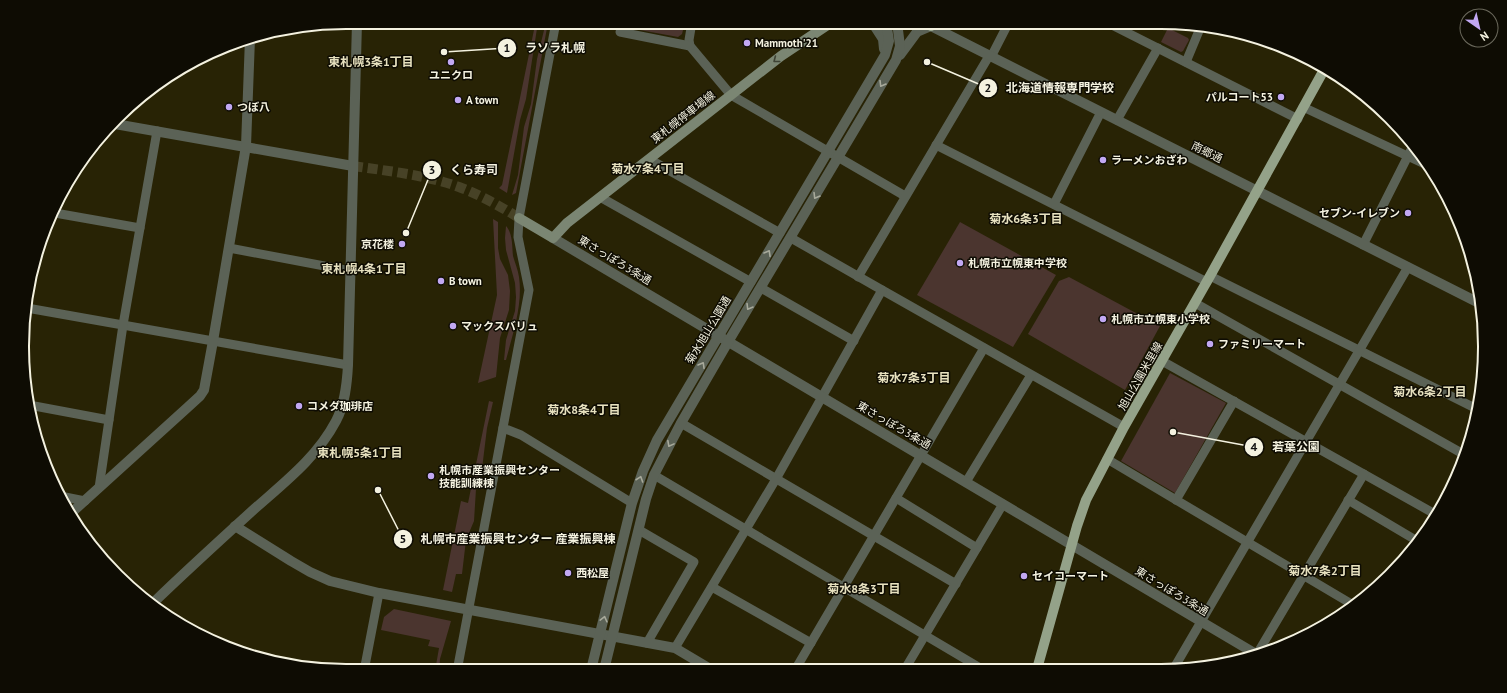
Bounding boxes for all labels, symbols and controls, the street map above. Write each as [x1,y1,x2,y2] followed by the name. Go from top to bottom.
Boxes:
[1459,8,1499,48] north arrow
[1478,28,1492,44] text: N
[497,36,593,60] callout: ラソラ札幌
[755,36,818,50] place label: Mammoth'21
[742,38,752,48] marker: Mammoth'21
[504,40,510,55] text: 1
[525,40,585,55] text: ラソラ札幌
[328,54,414,69] district label: 東札幌3条1丁目
[774,55,781,62] one-way arrow
[446,57,456,67] marker: ユニクロ
[429,68,473,82] place label: ユニクロ
[978,76,1122,100] callout: 北海道情報専門学校
[879,80,886,87] one-way arrow
[985,80,991,95] text: 2
[1006,80,1114,95] text: 北海道情報専門学校
[648,88,718,146] street label: 東札幌停車場線
[1206,90,1273,104] place label: パルコート53
[1276,92,1286,102] marker: パルコート53
[466,93,498,107] place label: A town
[453,95,463,105] marker: A town
[237,100,270,114] place label: つぼ八
[224,102,234,112] marker: つぼ八
[1189,138,1225,166] street label: 南郷通
[1111,153,1188,167] place label: ラーメンおざわ
[1098,155,1108,165] marker: ラーメンおざわ
[422,158,506,182] callout: くら寿司
[611,161,685,176] district label: 菊水7条4丁目
[429,162,435,177] text: 3
[450,162,498,177] text: くら寿司
[813,192,820,199] one-way arrow
[1319,206,1400,220] place label: セブン-イレブン
[1403,208,1413,218] marker: セブン-イレブン
[989,211,1063,226] district label: 菊水6条3丁目
[576,233,654,287] street label: 東さっぽろ3条通
[361,237,394,251] place label: 京花楼
[397,239,407,249] marker: 京花楼
[763,250,770,257] one-way arrow
[968,256,1067,270] place label: 札幌市立幌東中学校
[955,258,965,268] marker: 札幌市立幌東中学校
[321,261,407,276] district label: 東札幌4条1丁目
[449,274,482,288] place label: B town
[436,276,446,286] marker: B town
[682,293,734,367] street label: 菊水旭山公園通
[746,303,753,310] one-way arrow
[1111,312,1210,326] place label: 札幌市立幌東小学校
[1098,314,1108,324] marker: 札幌市立幌東小学校
[461,319,538,333] place label: マックスバリュ
[448,321,458,331] marker: マックスバリュ
[1218,337,1306,351] place label: ファミリーマート
[1115,339,1165,413] street label: 旭山公園米里線
[1205,339,1215,349] marker: ファミリーマート
[697,362,704,369] one-way arrow
[877,370,951,385] district label: 菊水7条3丁目
[1393,384,1467,399] district label: 菊水6条2丁目
[855,398,933,452] street label: 東さっぽろ3条通
[307,399,373,413] place label: コメダ珈琲店
[294,401,304,411] marker: コメダ珈琲店
[547,402,621,417] district label: 菊水8条4丁目
[1244,435,1328,459] callout: 若葉公園
[1251,439,1258,454] text: 4
[1272,439,1320,454] text: 若葉公園
[667,440,675,448] one-way arrow
[317,445,403,460] district label: 東札幌5条1丁目
[439,463,560,490] place label: 札幌市産業振興センター 技能訓練棟
[426,471,436,481] marker: 札幌市産業振興センター 技能訓練棟
[635,476,643,483] one-way arrow
[393,527,624,551] callout: 札幌市産業振興センター 産業振興棟
[400,531,406,546] text: 5
[420,531,616,546] text: 札幌市産業振興センター 産業振興棟
[1288,563,1362,578] district label: 菊水7条2丁目
[1133,564,1211,618] street label: 東さっぽろ3条通
[576,566,609,580] place label: 西松屋
[563,568,573,578] marker: 西松屋
[1032,569,1109,583] place label: セイコーマート
[1019,571,1029,581] marker: セイコーマート
[827,581,901,596] district label: 菊水8条3丁目
[600,616,608,622] one-way arrow

